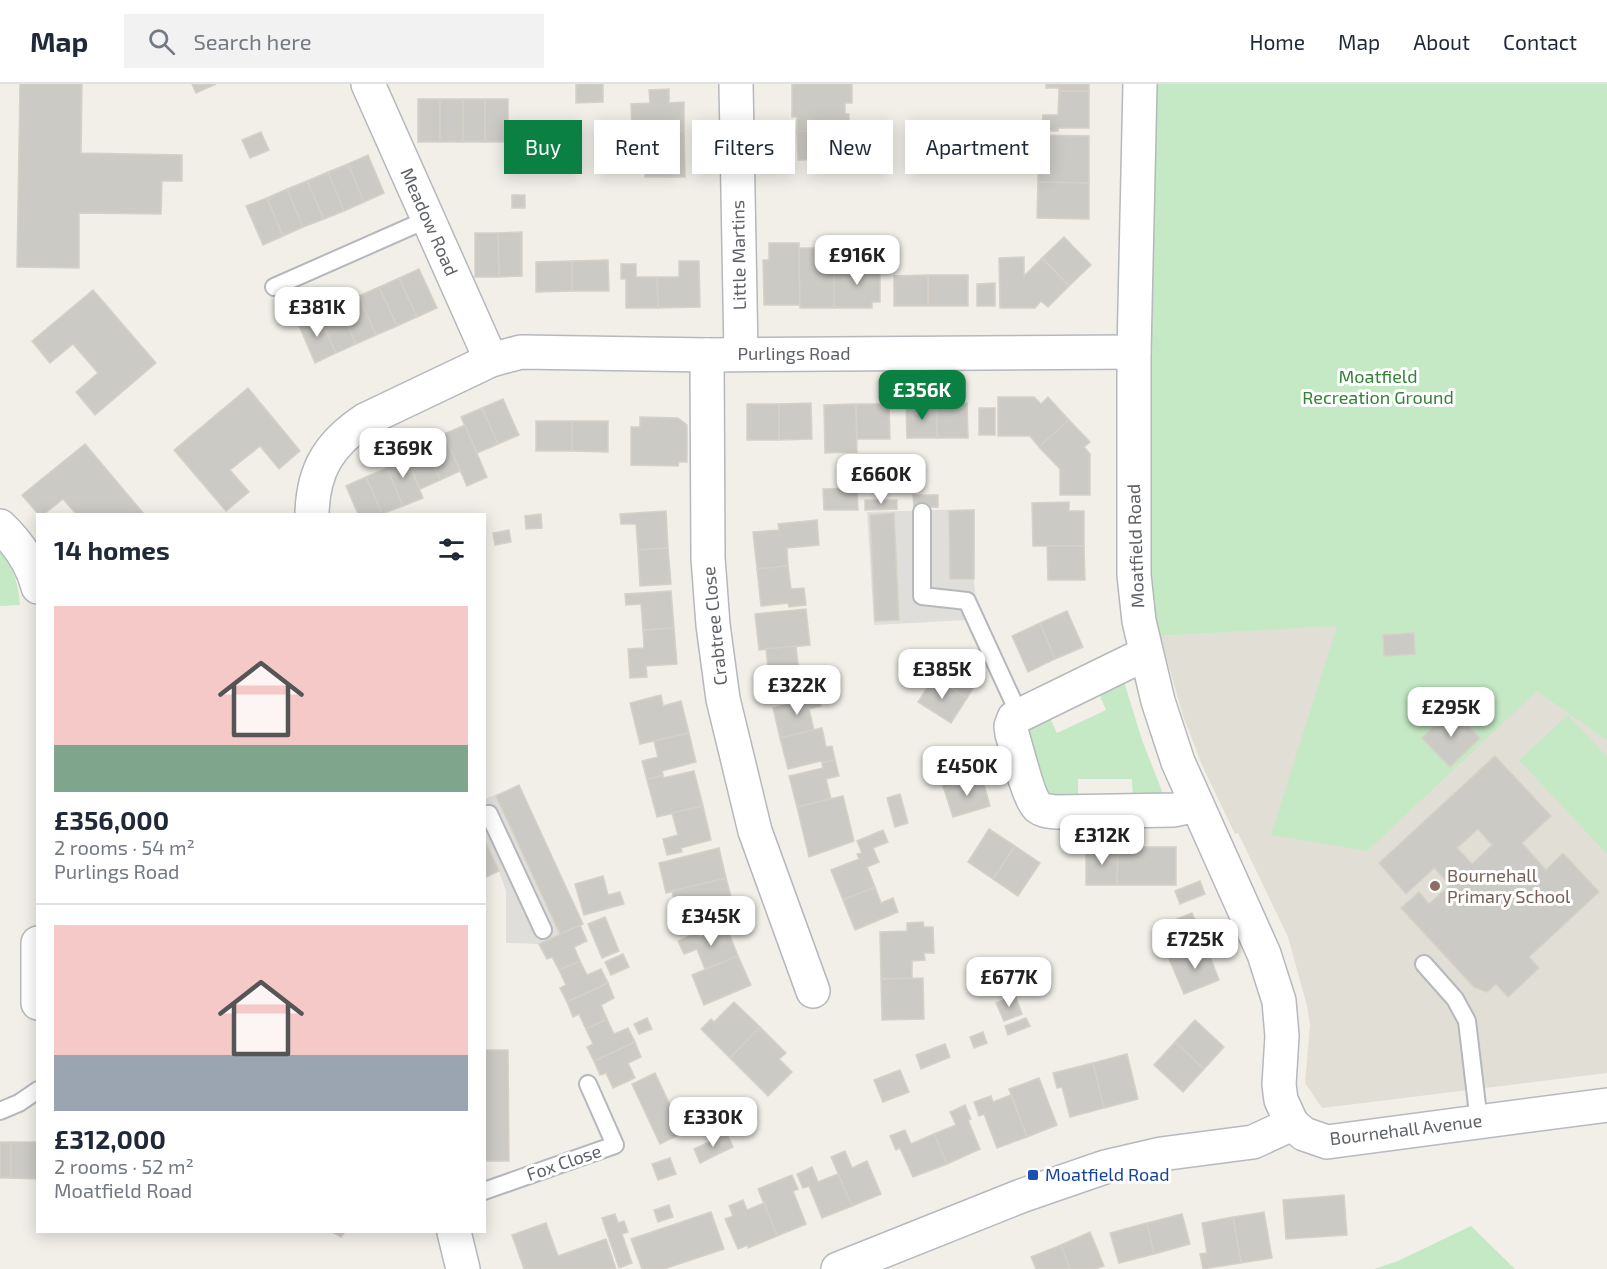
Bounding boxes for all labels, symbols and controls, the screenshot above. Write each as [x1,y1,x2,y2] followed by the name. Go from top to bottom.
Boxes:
[124,14,544,68] search box
[30,24,88,58] text: Map
[145,25,178,58] icon: search
[193,28,312,54] text: Search here
[1249,29,1305,54] text: Home
[1338,29,1380,54] text: Map
[1413,29,1470,54] text: About
[1503,29,1577,54] text: Contact
[504,120,582,174] chip: Buy
[594,120,680,174] chip: Rent
[692,120,795,174] chip: Filters
[807,120,893,174] chip: New
[905,120,1050,174] chip: Apartment
[396,164,464,279] street label: Meadow Road
[726,200,750,310] street label: Little Martins
[815,235,899,286] pin: £916K
[829,242,885,266] text: £916K
[275,287,359,338] pin: £381K
[289,294,345,318] text: £381K
[737,342,851,364] street label: Purlings Road
[1302,365,1454,408] park label: Moatfield Recreation Ground
[880,370,964,421] pin: £356K
[893,377,951,401] text: £356K
[361,428,445,479] pin: £369K
[373,435,433,459] text: £369K
[839,454,923,505] pin: £660K
[851,461,911,485] text: £660K
[1122,483,1148,609] street label: Moatfield Road
[435,533,468,566] icon: filters
[54,534,170,565] text: 14 homes
[697,566,731,687] street label: Crabtree Close
[207,645,315,753] icon: home
[900,649,984,700] pin: £385K
[912,656,972,680] text: £385K
[755,665,839,716] pin: £322K
[768,672,826,696] text: £322K
[1409,687,1493,738] pin: £295K
[1422,694,1480,718] text: £295K
[925,746,1009,797] pin: £450K
[937,753,997,777] text: £450K
[54,804,169,835] text: £356,000
[1060,815,1144,866] pin: £312K
[1074,822,1130,846] text: £312K
[54,835,195,859] text: 2 rooms · 54 m²
[54,859,180,883] text: Purlings Road
[1447,864,1571,907] place label: Bournehall Primary School
[1428,879,1442,893] marker: Bournehall Primary School
[669,896,753,947] pin: £345K
[681,903,741,927] text: £345K
[1153,919,1237,970] pin: £725K
[1166,926,1224,950] text: £725K
[967,957,1051,1008] pin: £677K
[207,964,315,1072] icon: home
[980,964,1038,988] text: £677K
[671,1097,755,1148] pin: £330K
[683,1104,743,1128] text: £330K
[1328,1109,1483,1149] street label: Bournehall Avenue
[54,1123,166,1154] text: £312,000
[523,1139,604,1185] street label: Fox Close
[54,1154,194,1178] text: 2 rooms · 52 m²
[1045,1163,1169,1185] place label: Moatfield Road
[1026,1168,1040,1182] marker: Moatfield Road
[54,1178,192,1202] text: Moatfield Road

